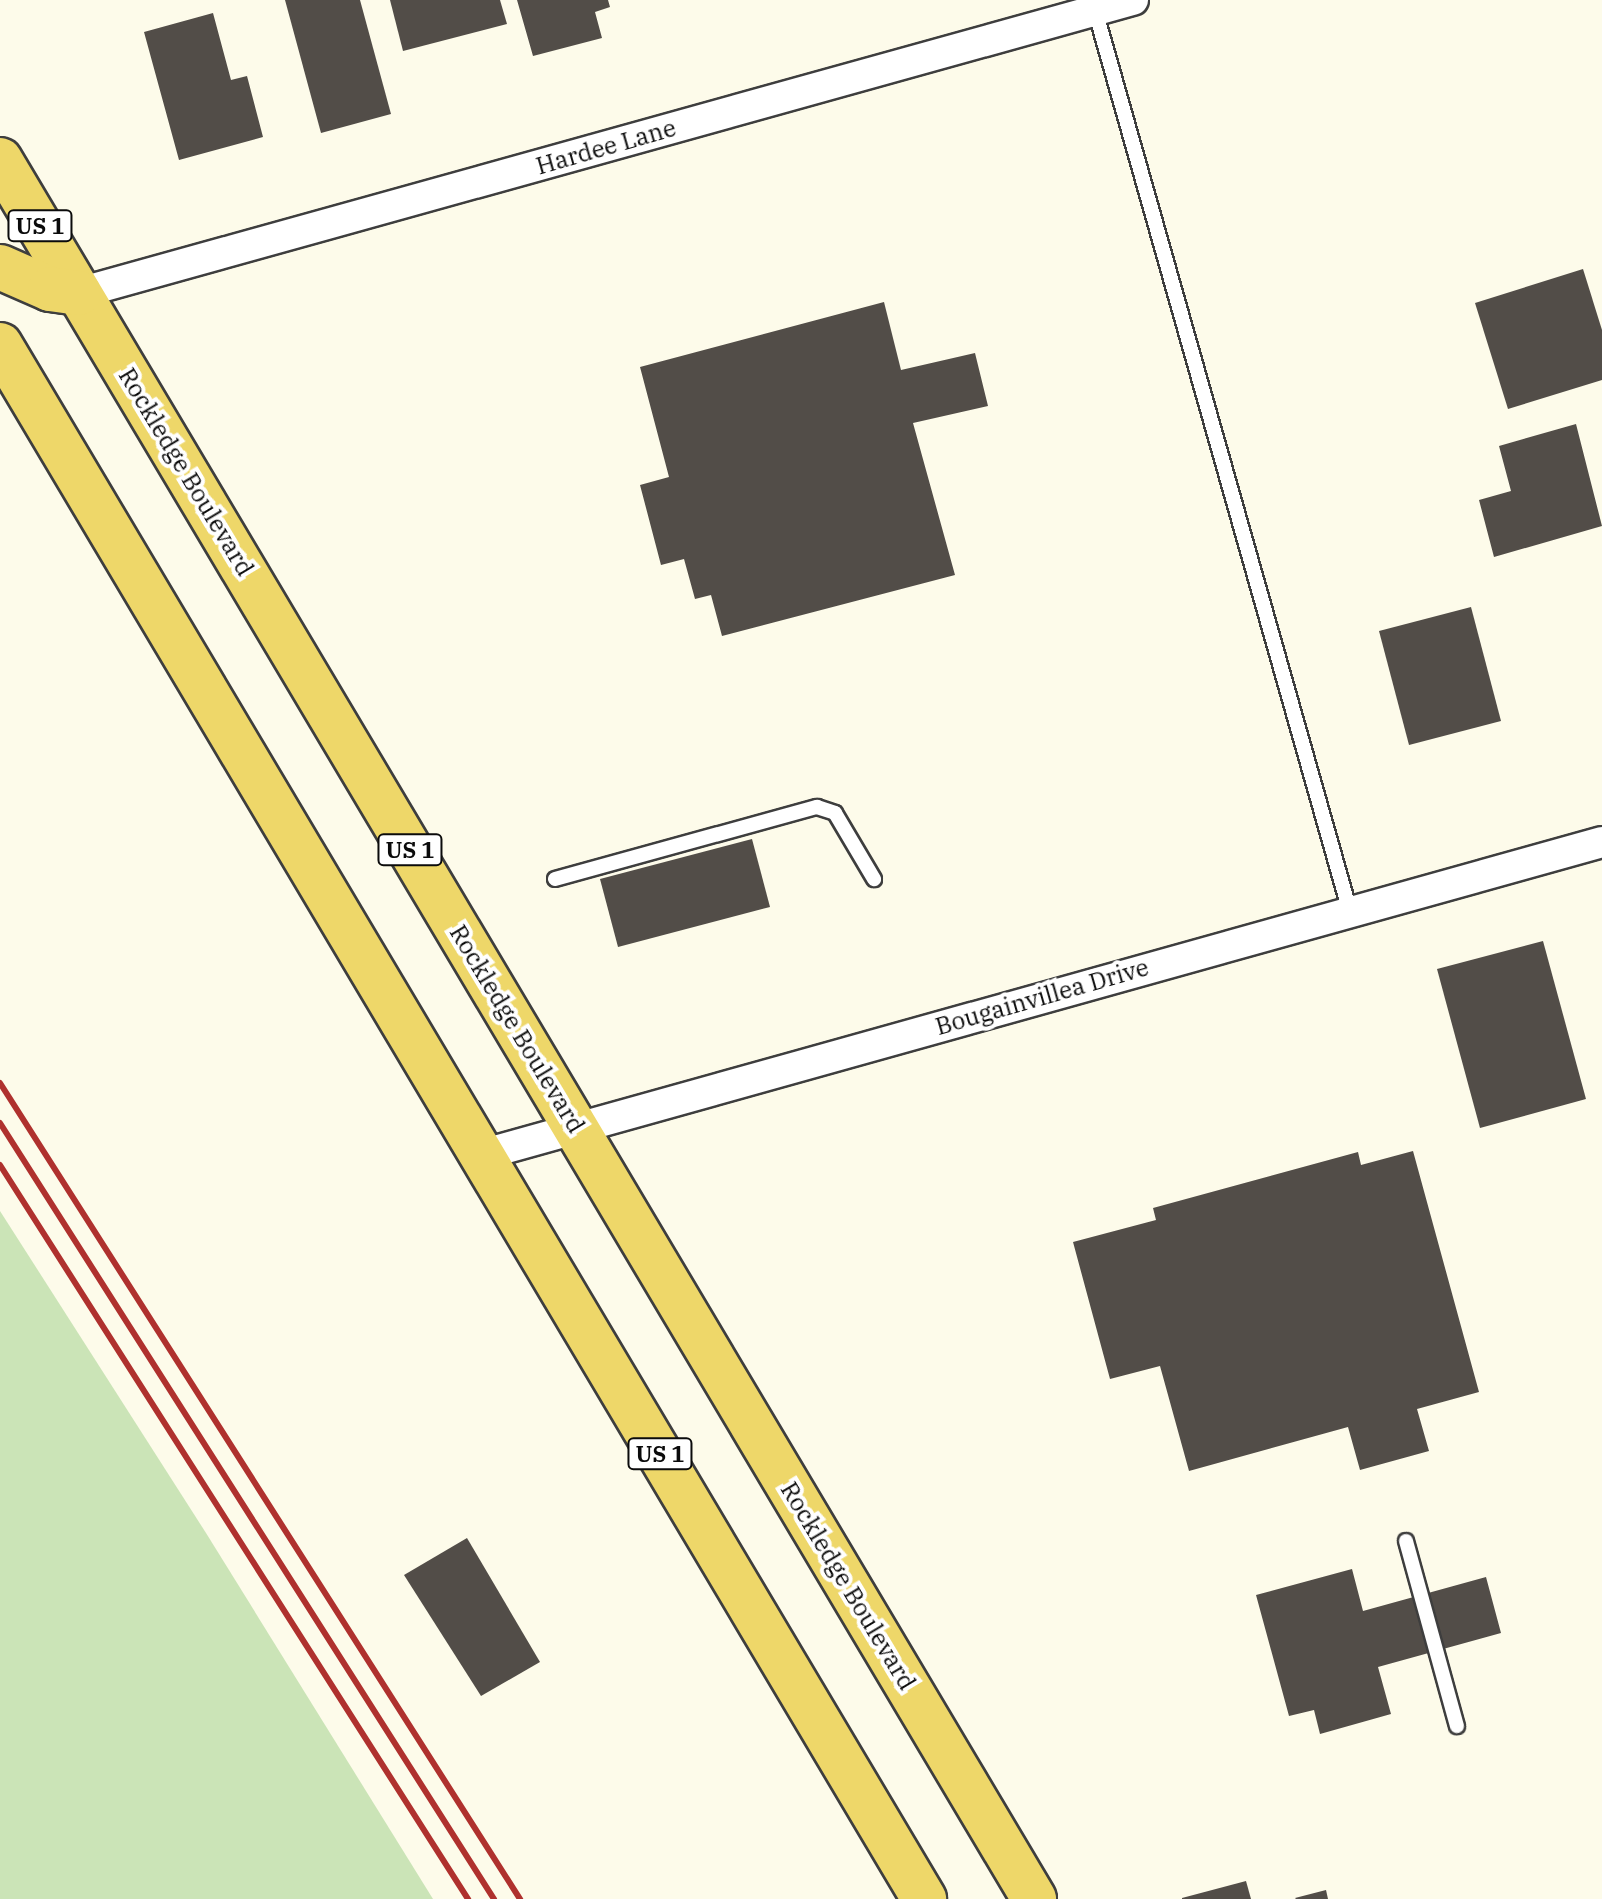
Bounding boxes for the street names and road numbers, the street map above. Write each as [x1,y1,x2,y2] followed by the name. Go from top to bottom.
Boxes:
[533,113,679,181] street label: Hardee Lane
[6,208,74,244] road number: US 1
[112,363,260,581] street label: Rockledge Boulevard
[376,832,444,868] road number: US 1
[443,920,591,1138] street label: Rockledge Boulevard
[932,953,1152,1041] street label: Bougainvillea Drive
[626,1436,694,1472] road number: US 1
[774,1477,922,1695] street label: Rockledge Boulevard

